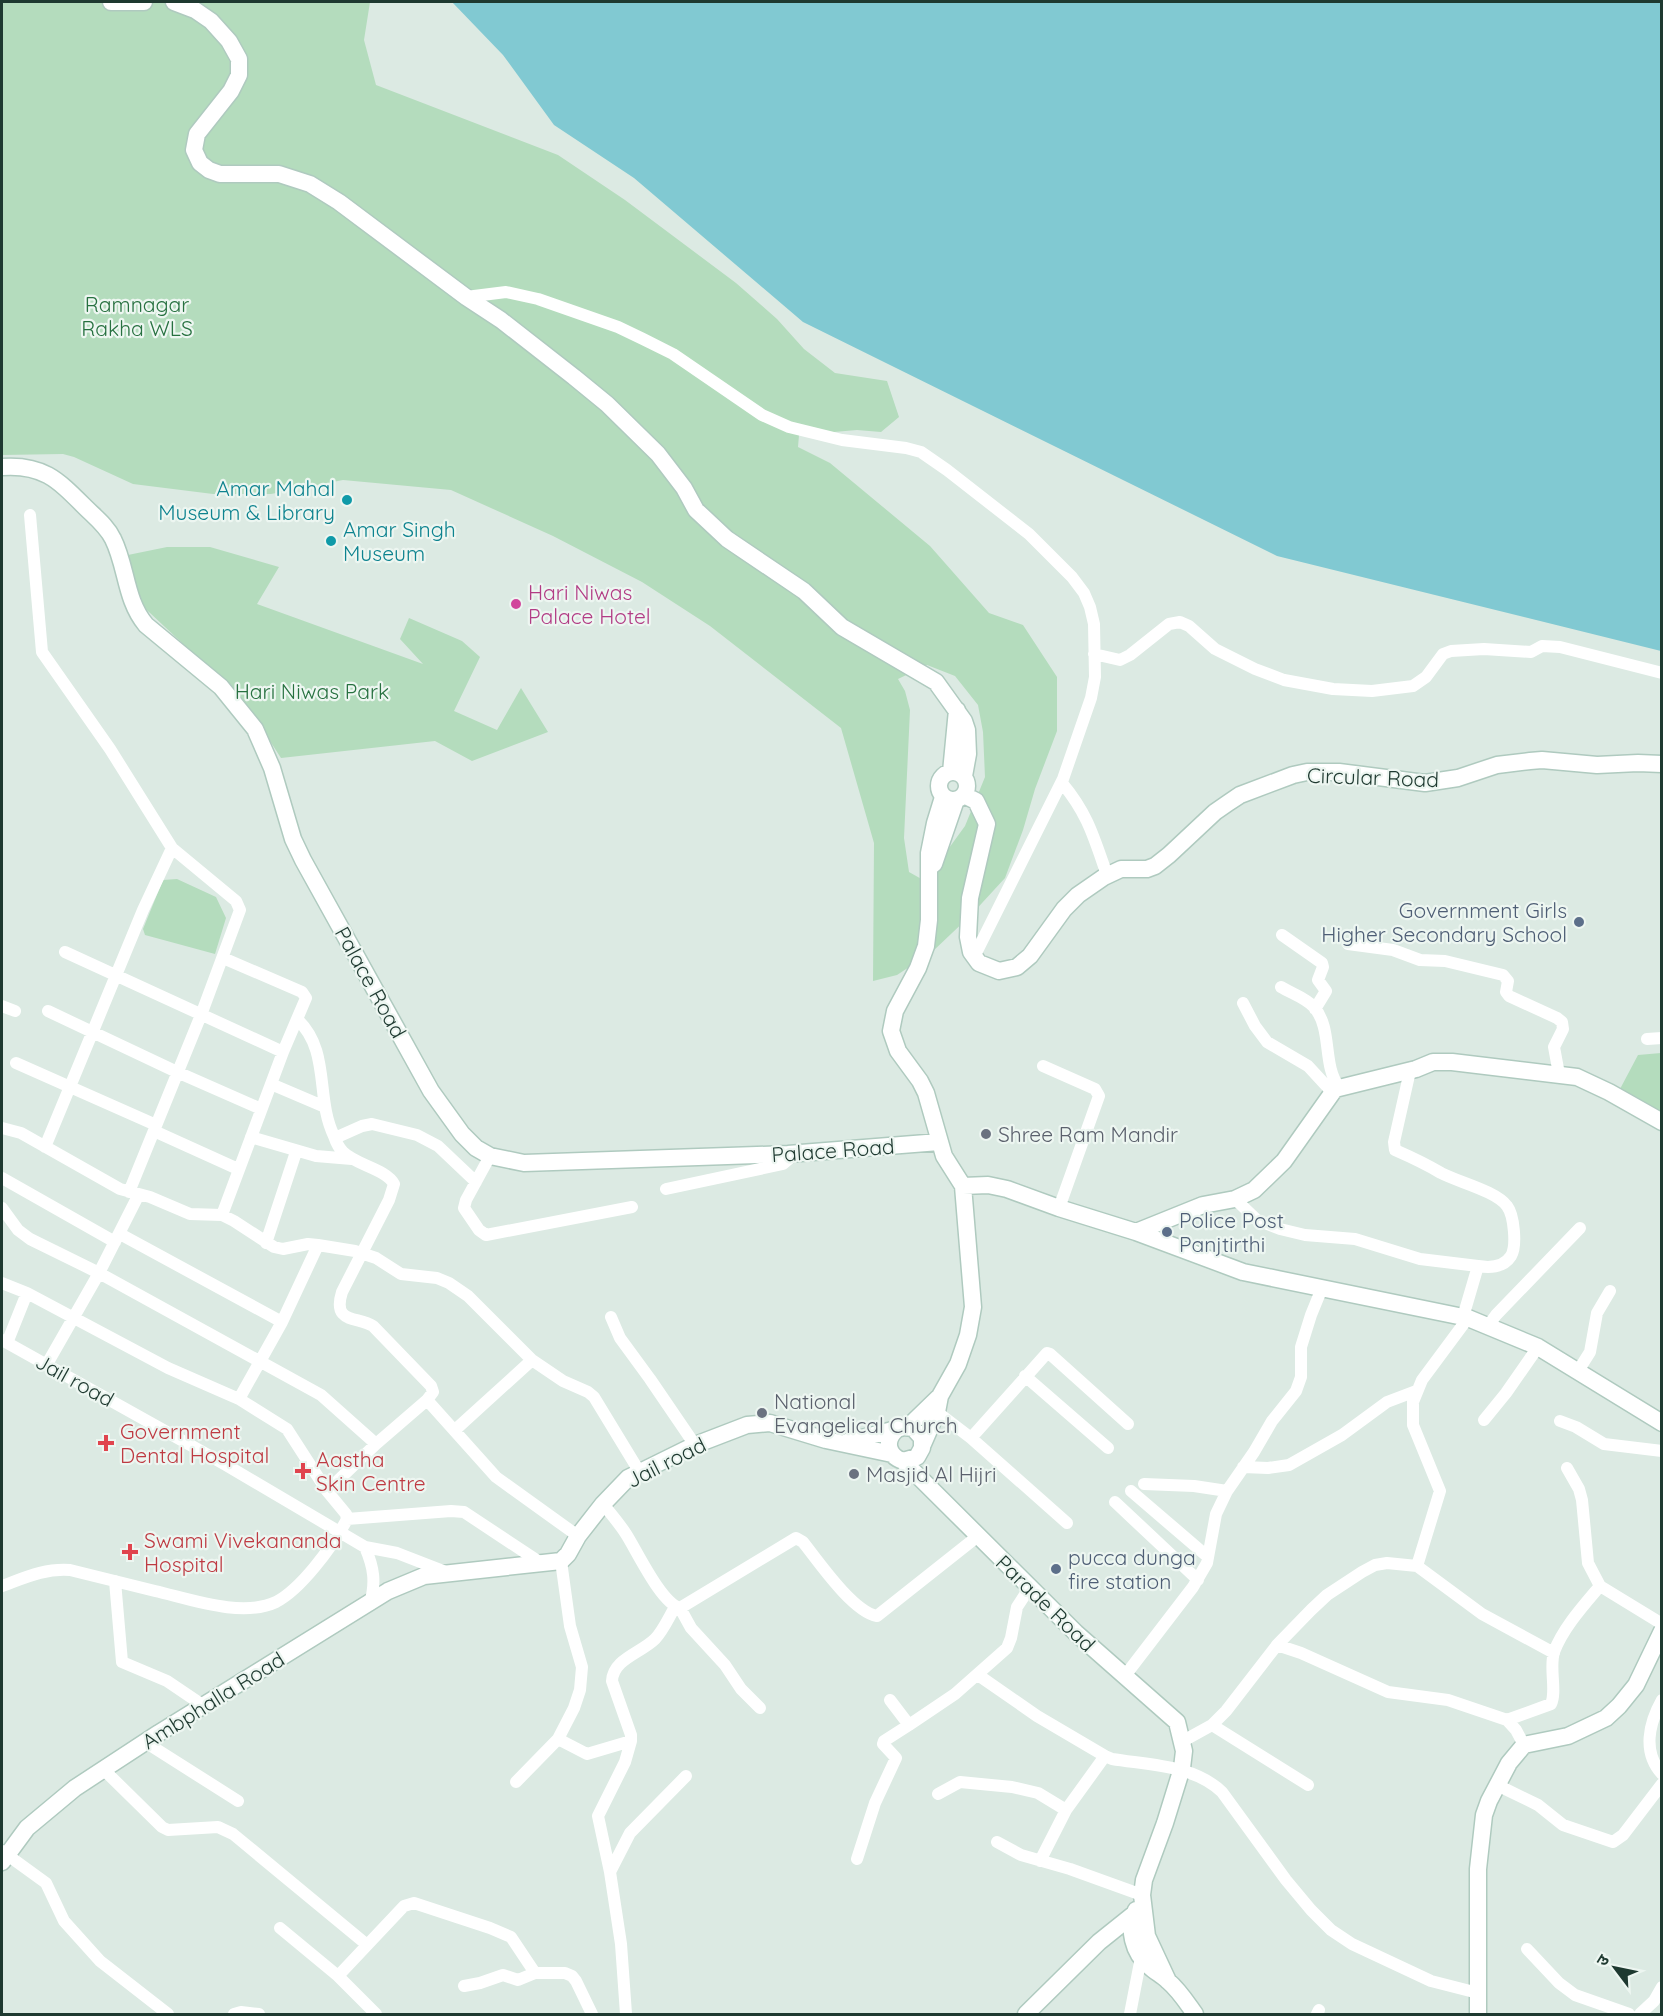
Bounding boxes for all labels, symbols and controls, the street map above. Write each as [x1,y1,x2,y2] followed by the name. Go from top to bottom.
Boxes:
[81,291,193,341] park label: Ramnagar Rakha WLS
[158,475,335,525] place label: Amar Mahal Museum & Library
[340,493,354,507] marker: Amar Mahal Museum & Library
[343,516,456,566] place label: Amar Singh Museum
[324,534,338,548] marker: Amar Singh Museum
[528,579,651,629] place label: Hari Niwas Palace Hotel
[509,597,523,611] marker: Hari Niwas Palace Hotel
[235,678,389,704] park label: Hari Niwas Park
[1307,762,1439,792] street label: Circular Road
[1321,897,1567,947] place label: Government Girls Higher Secondary School
[1572,915,1586,929] marker: Government Girls Higher Secondary School
[330,922,412,1042] street label: Palace Road
[998,1121,1178,1147] place label: Shree Ram Mandir
[979,1127,993,1141] marker: Shree Ram Mandir
[771,1133,895,1167] street label: Palace Road
[1179,1207,1284,1257] place label: Police Post Panjtirthi
[1160,1225,1174,1239] marker: Police Post Panjtirthi
[31,1348,119,1412] street label: Jail road
[774,1388,958,1438] place label: National Evangelical Church
[755,1406,769,1420] marker: National Evangelical Church
[120,1418,269,1468] place label: Government Dental Hospital
[622,1431,710,1493] street label: Jail road
[97,1434,115,1452] marker: Government Dental Hospital
[316,1446,426,1496] place label: Aastha Skin Centre
[866,1461,997,1487] place label: Masjid Al Hijri
[294,1462,312,1480] marker: Aastha Skin Centre
[847,1467,861,1481] marker: Masjid Al Hijri
[144,1527,341,1577] place label: Swami Vivekananda Hospital
[121,1543,139,1561] marker: Swami Vivekananda Hospital
[1068,1544,1196,1594] place label: pucca dunga fire station
[991,1549,1101,1657] street label: Parade Road
[1049,1562,1063,1576] marker: pucca dunga fire station
[137,1646,289,1754] street label: Ambphalla Road
[1585,1938,1645,1998] north arrow
[1591,1950,1614,1969] text: उ

